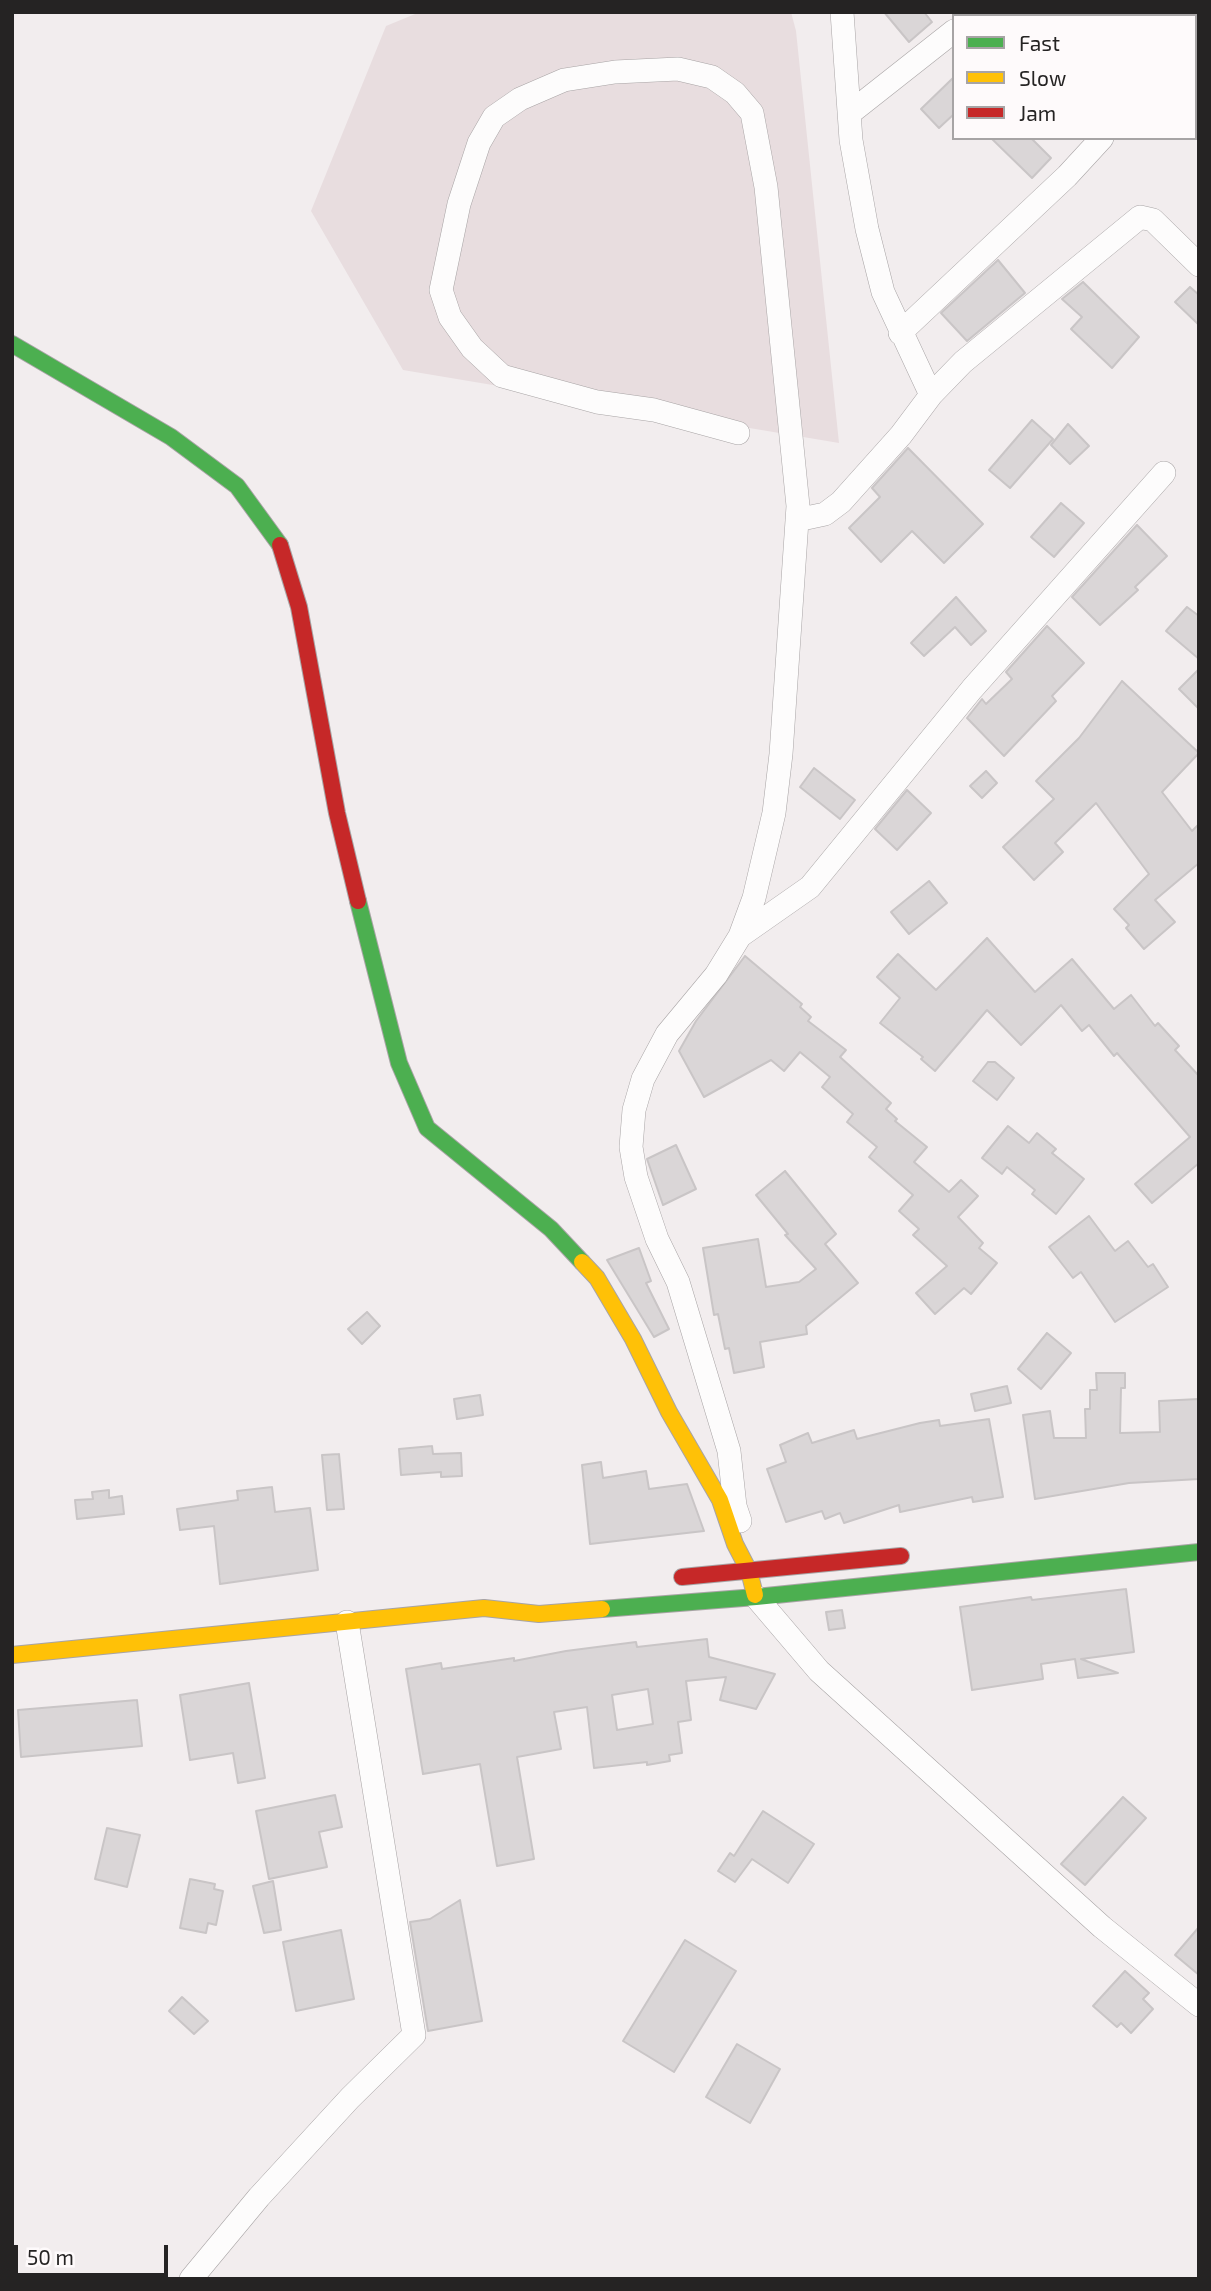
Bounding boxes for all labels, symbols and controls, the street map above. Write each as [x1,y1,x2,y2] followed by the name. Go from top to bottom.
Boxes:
[952,14,1197,140] legend
[1019,30,1060,55] text: Fast
[1019,65,1066,90] text: Slow
[1019,100,1056,125] text: Jam
[18,2232,172,2276] scale bar
[27,2244,74,2269] text: 50 m

